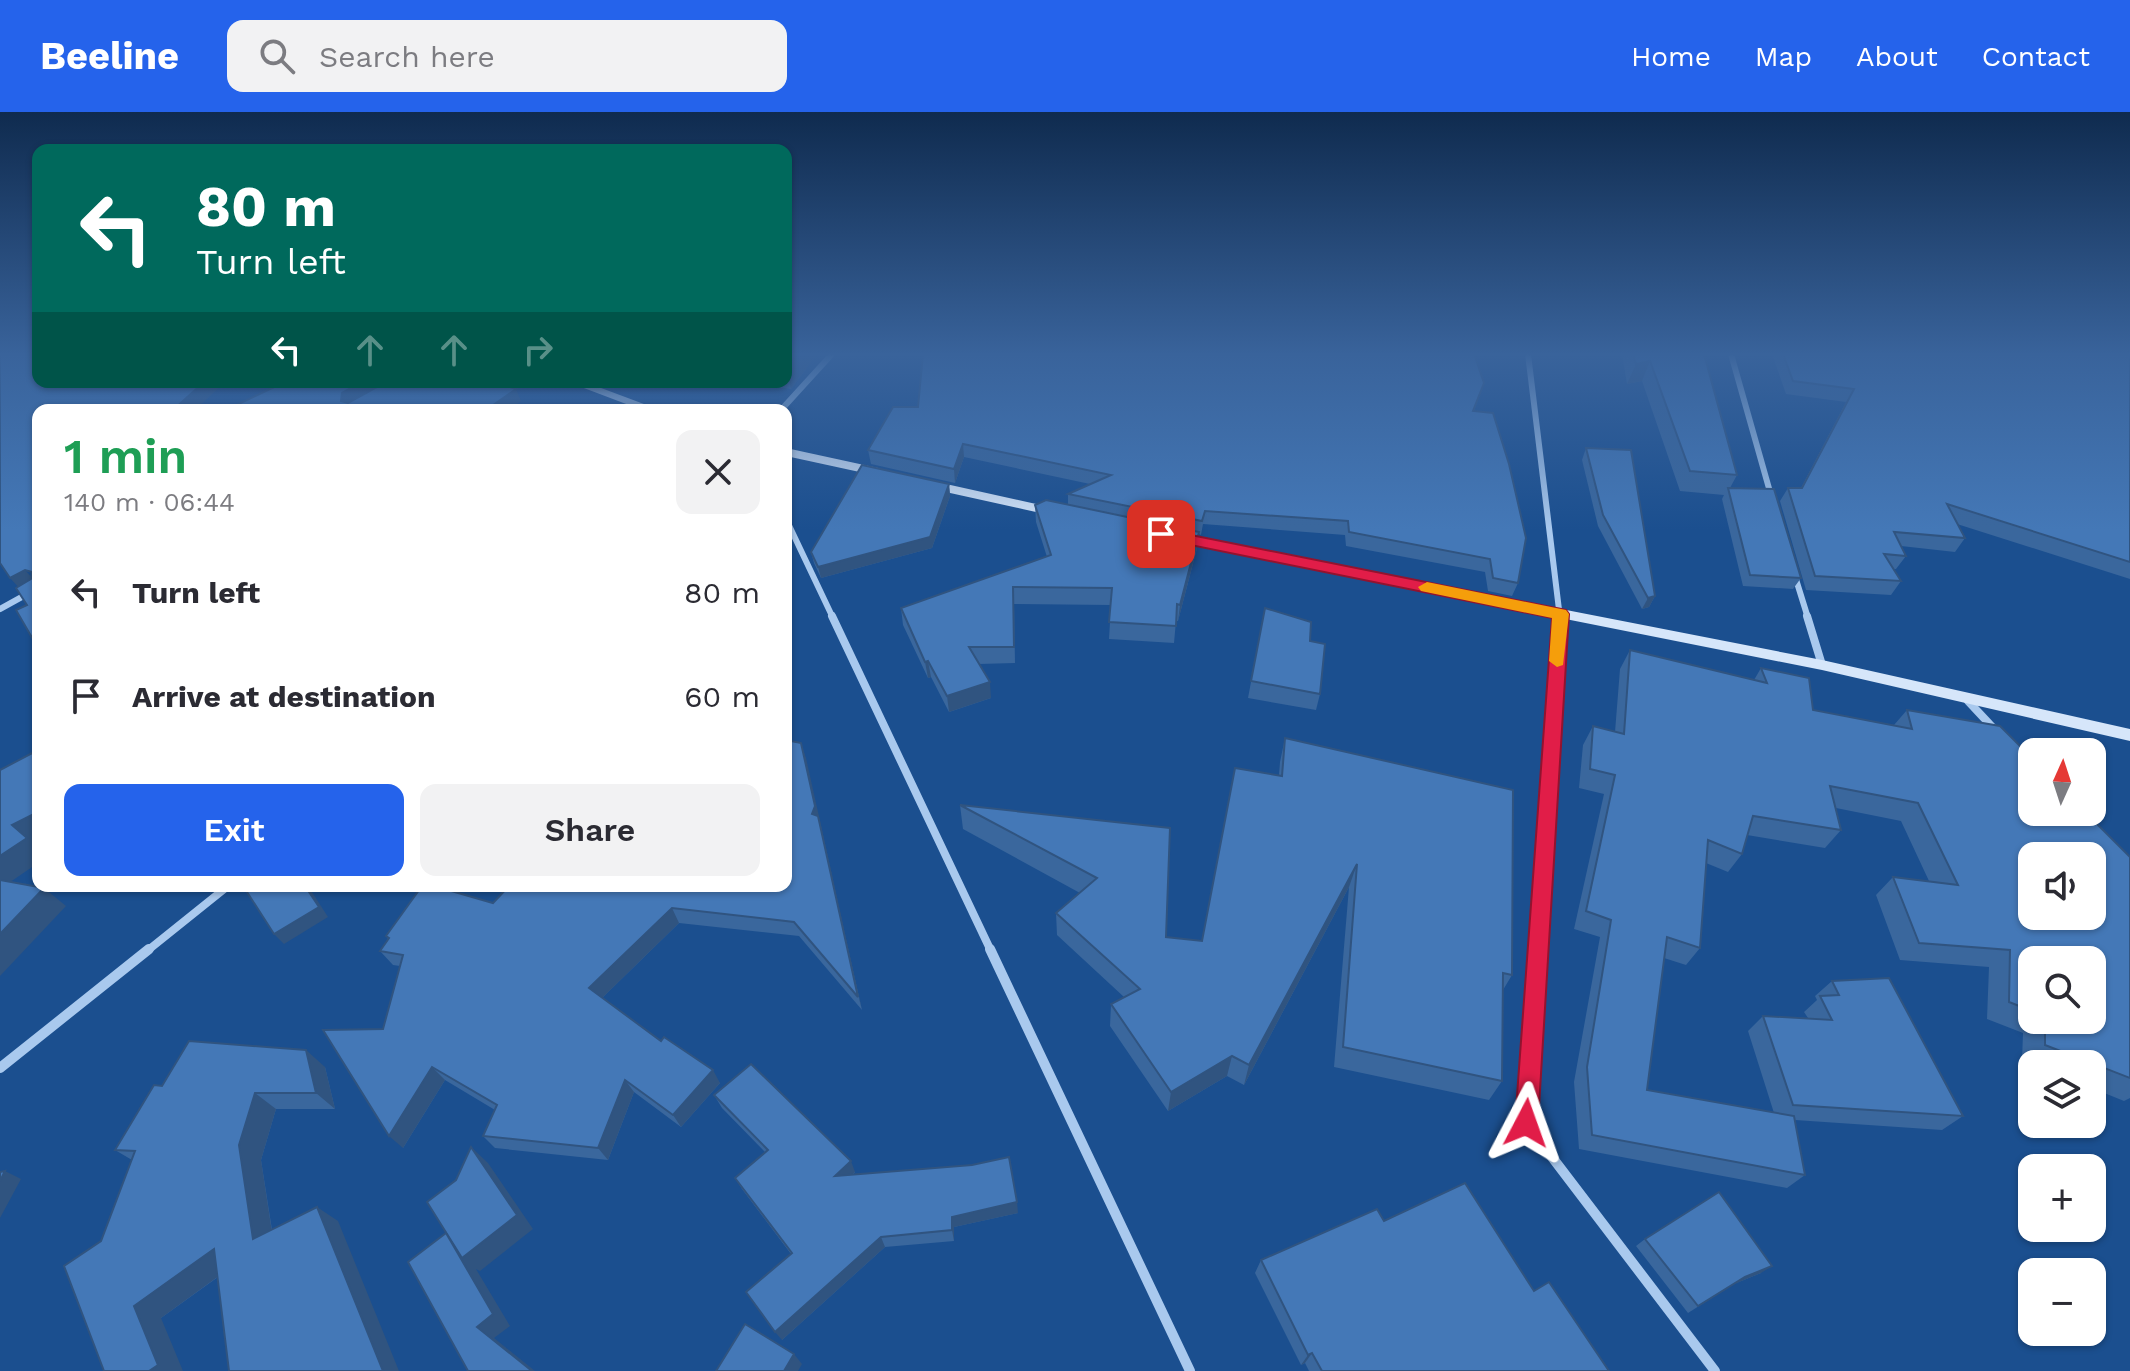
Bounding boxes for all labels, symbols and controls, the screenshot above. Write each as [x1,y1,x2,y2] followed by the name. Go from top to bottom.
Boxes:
[227,20,787,92] search box
[40,34,179,78] text: Beeline
[255,34,299,78] icon: search
[319,39,495,74] text: Search here
[1631,40,1711,73] text: Home
[1755,40,1812,73] text: Map
[1856,40,1938,73] text: About
[1982,40,2090,73] text: Contact
[196,174,336,240] text: 80 m
[64,176,168,280] icon: left
[196,241,346,283] text: Turn left
[264,328,308,372] icon: left
[348,328,392,372] icon: ahead
[432,328,476,372] icon: ahead
[516,328,560,372] icon: right
[64,428,187,485] text: 1 min
[676,430,760,514] button: close
[64,487,235,517] text: 140 m · 06:44
[1127,500,1195,568] pin
[1139,512,1183,556] icon: arrive
[64,570,108,614] icon: left
[132,575,260,610] text: Turn left
[684,575,760,610] text: 80 m
[64,674,108,718] icon: arrive
[132,679,436,714] text: Arrive at destination
[684,679,760,714] text: 60 m
[2018,738,2106,826] north arrow
[2018,738,2106,1346] map controls
[64,784,404,876] button: Exit
[420,784,760,876] button: Share
[2018,842,2106,930] button: sound
[2018,946,2106,1034] button: search
[2018,1050,2106,1138] button: layers
[1484,1081,1568,1165] position arrow
[2018,1154,2106,1242] button: +
[2018,1258,2106,1346] button: −

